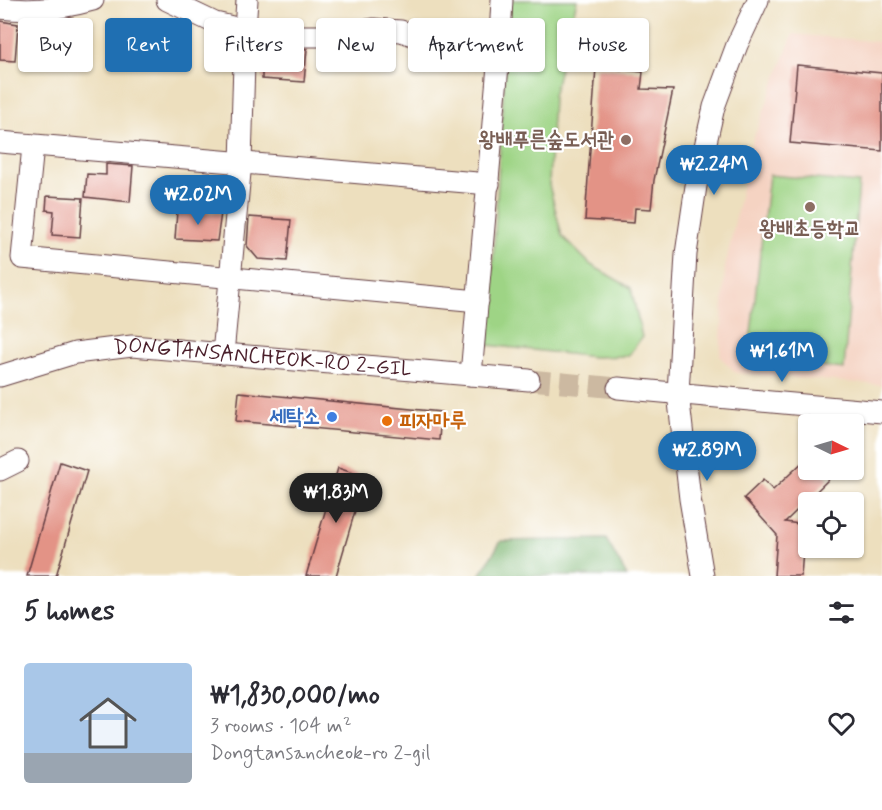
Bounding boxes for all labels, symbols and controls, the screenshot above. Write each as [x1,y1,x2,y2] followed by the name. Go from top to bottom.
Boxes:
[18,18,93,72] chip: Buy
[105,18,192,72] chip: Rent
[204,18,304,72] chip: Filters
[316,18,396,72] chip: New
[408,18,545,72] chip: Apartment
[557,18,649,72] chip: House
[479,126,614,154] place label: 왕배푸른숲도서관
[619,133,633,147] marker: 왕배푸른숲도서관
[665,145,763,196] pin: ₩2.24M
[680,151,748,178] text: ₩2.24M
[149,175,247,226] pin: ₩2.02M
[164,181,232,208] text: ₩2.02M
[803,200,817,214] marker: 왕배초등학교
[759,215,861,243] place label: 왕배초등학교
[112,332,413,384] street label: DONGTANSANCHEOK-RO 2-GIL
[733,332,831,383] pin: ₩1.61M
[750,338,814,365] text: ₩1.61M
[269,403,320,431] place label: 세탁소
[399,407,467,435] place label: 피자마루
[325,410,339,424] marker: 세탁소
[380,414,394,428] marker: 피자마루
[798,414,864,480] north arrow
[798,414,864,558] map controls
[658,431,756,482] pin: ₩2.89M
[672,437,742,464] text: ₩2.89M
[287,473,385,524] pin: ₩1.83M
[303,479,369,506] text: ₩1.83M
[798,492,864,558] button: locate
[24,595,115,629] text: 5 homes
[825,596,858,629] icon: filters
[210,679,380,713] text: ₩1,830,000/mo
[72,687,144,759] icon: home
[825,707,858,740] icon: heart
[210,713,352,740] text: 3 rooms · 104 m²
[210,740,430,767] text: Dongtansancheok-ro 2-gil

